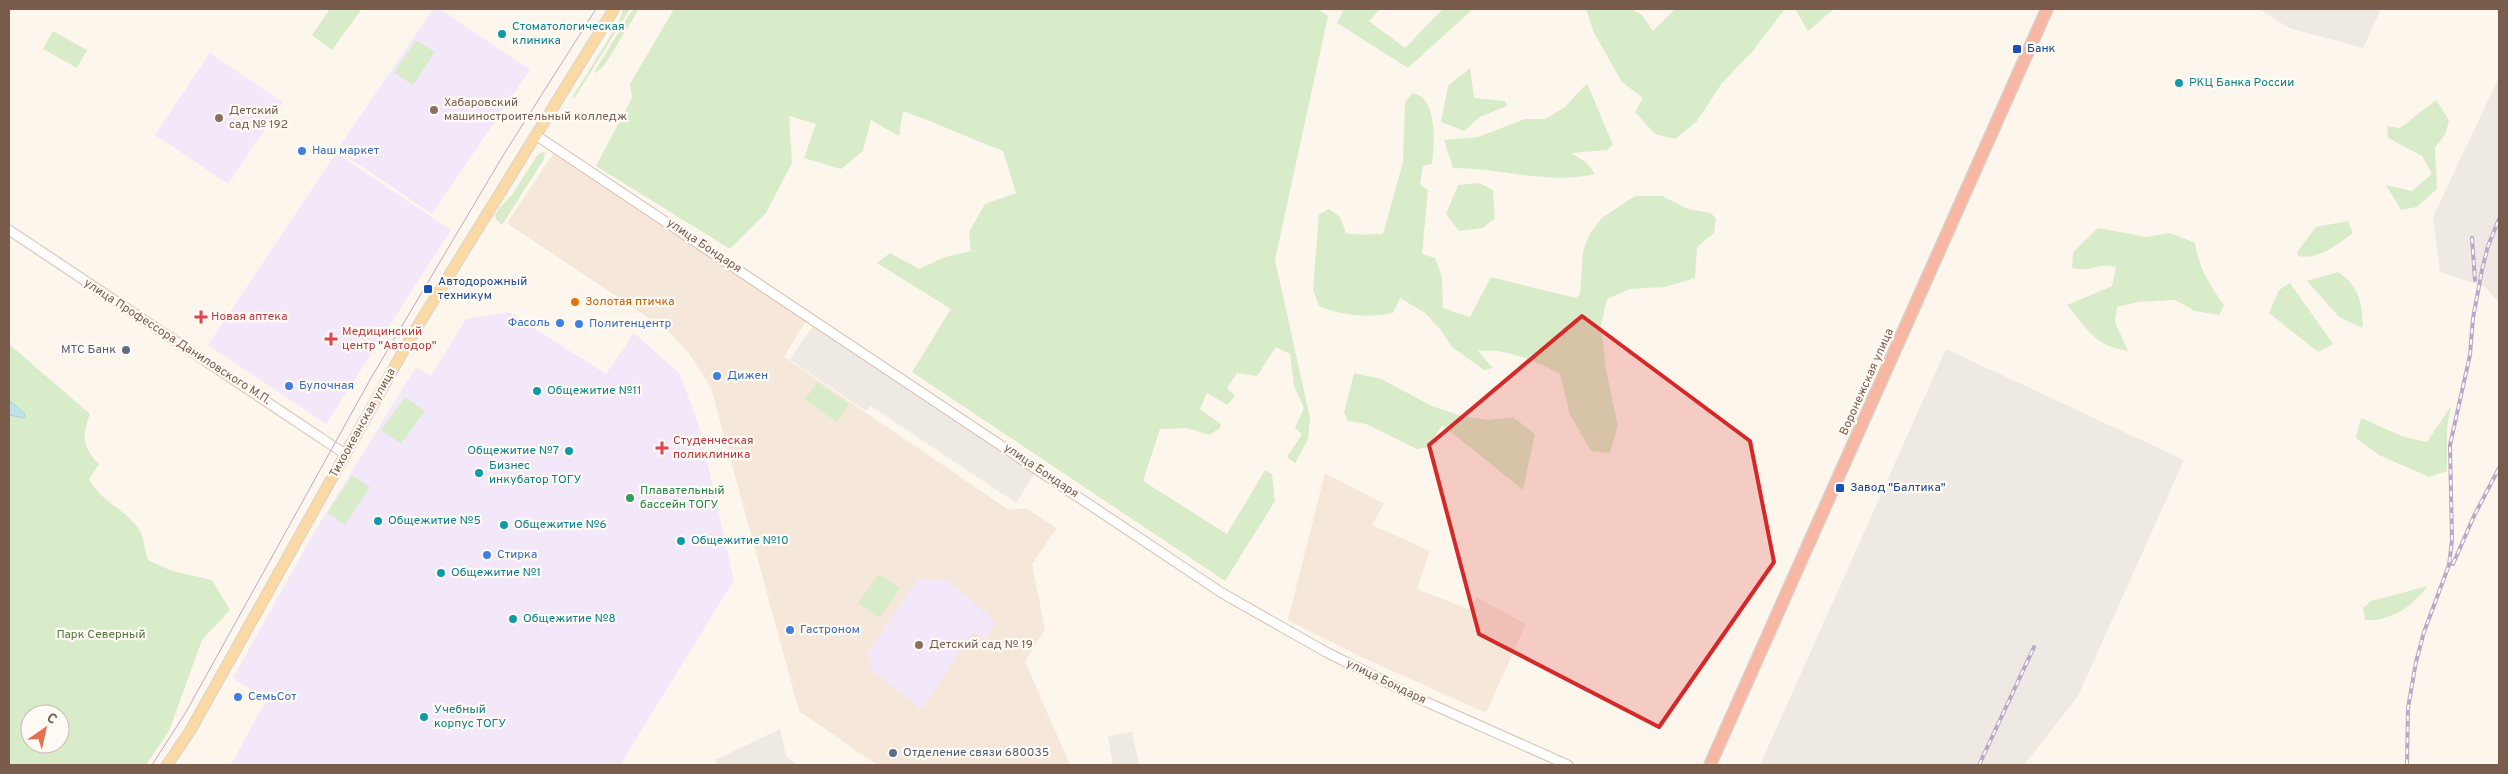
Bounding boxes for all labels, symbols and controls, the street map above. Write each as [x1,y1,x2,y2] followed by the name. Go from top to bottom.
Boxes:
[512,19,624,49] place label: Стоматологическая клиника
[496,28,508,40] marker: Стоматологическая клиника
[2027,41,2056,57] place label: Банк
[2011,43,2023,55] marker: Банк
[2189,75,2294,91] place label: РКЦ Банка России
[2173,77,2185,89] marker: РКЦ Банка России
[444,95,627,125] place label: Хабаровский машиностроительный колледж
[229,103,288,133] place label: Детский сад № 192
[428,104,440,116] marker: Хабаровский машиностроительный колледж
[213,112,225,124] marker: Детский сад № 192
[312,143,380,159] place label: Наш маркет
[296,145,308,157] marker: Наш маркет
[663,215,745,277] street label: улица Бондаря
[438,274,527,304] place label: Автодорожный техникум
[80,275,274,409] street label: улица Профессора Даниловского М.П.
[422,283,434,295] marker: Автодорожный техникум
[585,294,675,310] place label: Золотая птичка
[569,296,581,308] marker: Золотая птичка
[211,309,287,325] place label: Новая аптека
[195,311,207,323] marker: Новая аптека
[508,315,550,331] place label: Фасоль
[589,316,671,332] place label: Политенцентр
[554,317,566,329] marker: Фасоль
[573,318,585,330] marker: Политенцентр
[342,324,437,354] place label: Медицинский центр "Автодор"
[1836,326,1898,438] street label: Воронежская улица
[324,332,338,346] marker: Медицинский центр "Автодор"
[61,342,116,358] place label: МТС Банк
[120,344,132,356] marker: МТС Банк
[326,365,400,481] street label: Тихоокеанская улица
[727,368,768,384] place label: Дижен
[711,370,723,382] marker: Дижен
[299,378,354,394] place label: Булочная
[283,380,295,392] marker: Булочная
[547,383,641,399] place label: Общежитие №11
[531,385,543,397] marker: Общежитие №11
[673,433,754,463] place label: Студенческая поликлиника
[1000,440,1082,502] street label: улица Бондаря
[655,441,669,455] marker: Студенческая поликлиника
[467,443,559,459] place label: Общежитие №7
[563,445,575,457] marker: Общежитие №7
[489,458,581,488] place label: Бизнес инкубатор ТОГУ
[473,467,485,479] marker: Бизнес инкубатор ТОГУ
[1850,480,1946,496] place label: Завод "Балтика"
[1834,482,1846,494] marker: Завод "Балтика"
[640,483,725,513] place label: Плавательный бассейн ТОГУ
[624,492,636,504] marker: Плавательный бассейн ТОГУ
[388,513,481,529] place label: Общежитие №5
[372,515,384,527] marker: Общежитие №5
[514,517,607,533] place label: Общежитие №6
[498,519,510,531] marker: Общежитие №6
[691,533,789,549] place label: Общежитие №10
[675,535,687,547] marker: Общежитие №10
[497,547,537,563] place label: Стирка
[481,549,493,561] marker: Стирка
[451,565,541,581] place label: Общежитие №1
[435,567,447,579] marker: Общежитие №1
[523,611,616,627] place label: Общежитие №8
[507,613,519,625] marker: Общежитие №8
[800,622,860,638] place label: Гастроном
[784,624,796,636] marker: Гастроном
[57,627,145,643] park label: Парк Северный
[929,637,1033,653] place label: Детский сад № 19
[913,639,925,651] marker: Детский сад № 19
[1343,656,1429,708] street label: улица Бондаря
[248,689,297,705] place label: СемьСот
[232,691,244,703] marker: СемьСот
[434,702,506,732] place label: Учебный корпус ТОГУ
[20,704,70,754] north arrow
[43,710,60,729] text: С
[418,711,430,723] marker: Учебный корпус ТОГУ
[903,745,1049,761] place label: Отделение связи 680035
[887,747,899,759] marker: Отделение связи 680035

